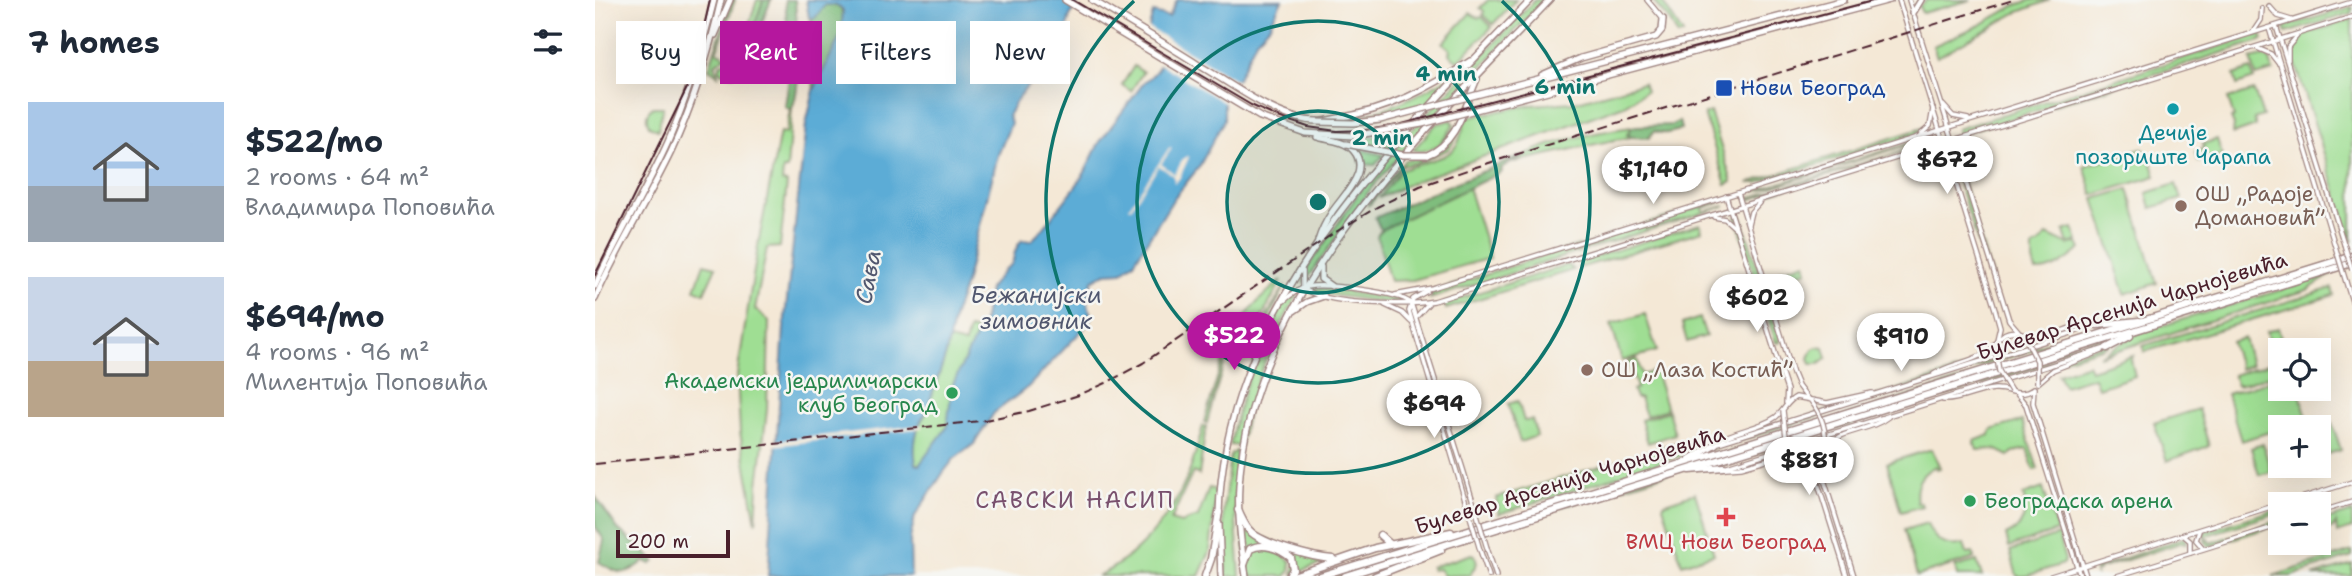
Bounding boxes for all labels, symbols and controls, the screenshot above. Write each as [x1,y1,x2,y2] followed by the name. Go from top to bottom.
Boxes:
[616,21,706,84] chip: Buy
[720,21,822,84] chip: Rent
[836,21,956,84] chip: Filters
[970,21,1070,84] chip: New
[28,22,160,63] text: 7 homes
[529,23,567,61] icon: filters
[1415,60,1477,88] text: 4 min
[1534,73,1596,101] text: 6 min
[1740,74,1886,102] place label: Нови Београд
[1714,78,1734,98] marker: Нови Београд
[2165,101,2181,117] marker: Дечије позориште Чарапа
[2075,119,2271,171] place label: Дечије позориште Чарапа
[245,121,383,162] text: $522/mo
[1351,124,1413,152] text: 2 min
[84,130,168,214] icon: home
[1906,136,1988,196] pin: $672
[1916,144,1978,174] text: $672
[1596,146,1710,206] pin: $1,140
[1618,154,1688,184] text: $1,140
[245,162,429,192] text: 2 rooms · 64 m²
[2195,180,2325,232] place label: ОШ „Радоје Домановић”
[1306,190,1330,214] centre of rings
[245,192,495,222] text: Владимира Поповића
[2173,198,2189,214] marker: ОШ „Радоје Домановић”
[1973,245,2291,367] street label: Булевар Арсенија Чарнојевића
[848,247,888,307] water label: Сава
[1716,274,1798,334] pin: $602
[970,280,1102,336] water label: Бежанијски зимовник
[1725,282,1789,312] text: $602
[245,296,385,337] text: $694/mo
[84,305,168,389] icon: home
[1193,312,1275,372] pin: $522
[1860,314,1942,373] pin: $910
[1203,320,1265,350] text: $522
[1873,321,1929,351] text: $910
[245,337,430,367] text: 4 rooms · 96 m²
[2268,338,2331,555] map controls
[2268,338,2331,401] button: locate
[1601,356,1793,384] place label: ОШ „Лаза Костић”
[1579,362,1595,378] marker: ОШ „Лаза Костић”
[245,367,488,397] text: Милентија Поповића
[664,367,938,419] place label: Академски једриличарски клуб Београд
[1393,380,1475,440] pin: $694
[944,385,960,401] marker: Академски једриличарски клуб Београд
[1403,388,1465,418] text: $694
[2268,415,2331,478] button: +
[1411,419,1729,541] street label: Булевар Арсенија Чарнојевића
[1768,438,1850,497] pin: $881
[1780,445,1838,475] text: $881
[975,485,1175,515] district label: САВСКИ НАСИП
[1984,487,2173,515] place label: Београдска арена
[2268,492,2331,555] button: −
[1962,493,1978,509] marker: Београдска арена
[1716,507,1736,527] marker: ВМЦ Нови Београд
[616,527,730,559] scale bar
[1626,528,1826,556] place label: ВМЦ Нови Београд
[627,529,689,554] text: 200 m

